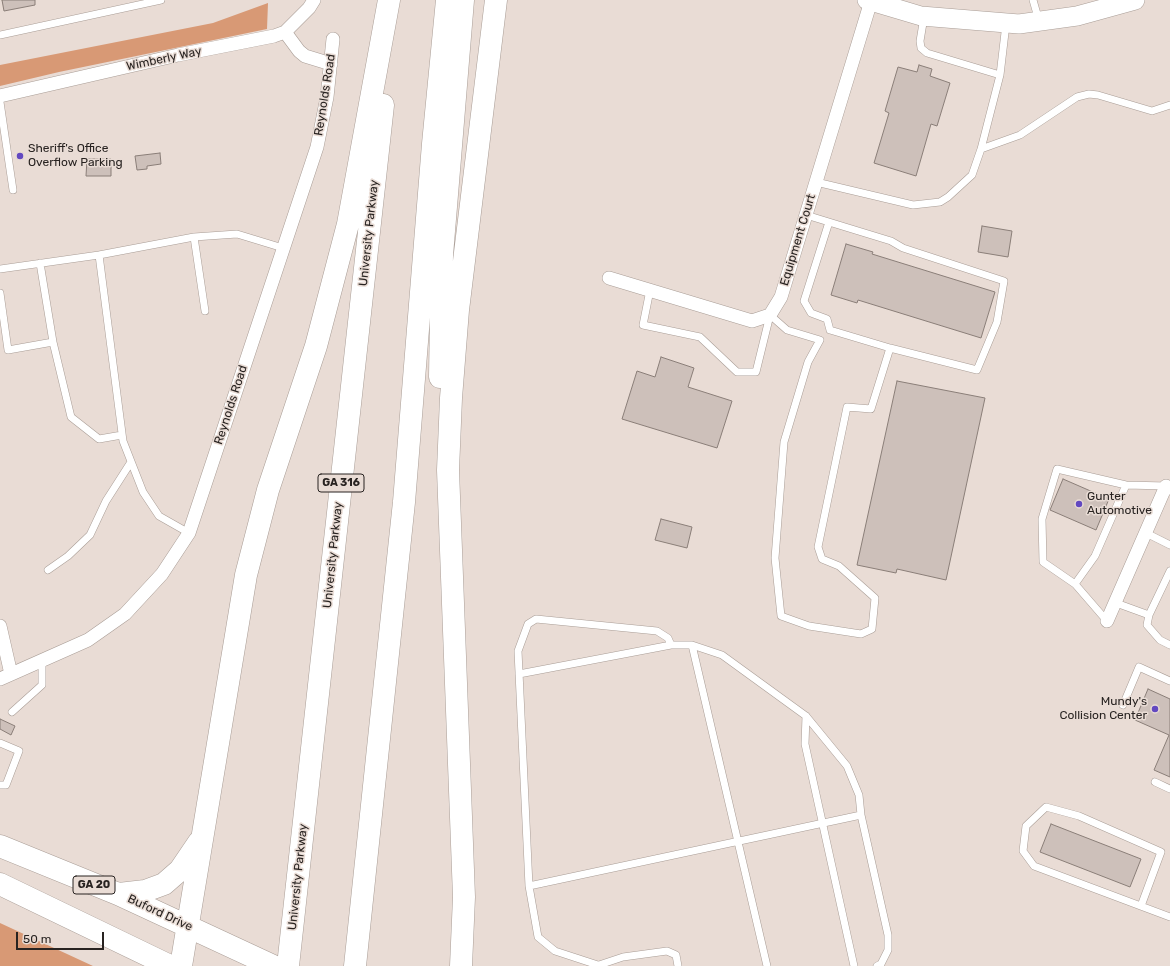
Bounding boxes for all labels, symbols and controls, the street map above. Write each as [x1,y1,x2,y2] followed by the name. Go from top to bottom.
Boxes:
[125,44,203,74] street label: Wimberly Way
[311,53,339,137] street label: Reynolds Road
[28,142,123,170] place label: Sheriff's Office Overflow Parking
[15,151,25,161] marker: Sheriff's Office Overflow Parking
[356,179,382,287] street label: University Parkway
[777,192,819,288] street label: Equipment Court
[211,363,251,447] street label: Reynolds Road
[318,474,364,492] road number: GA 316
[1087,490,1152,518] place label: Gunter Automotive
[1074,499,1084,509] marker: Gunter Automotive
[320,501,346,609] street label: University Parkway
[1059,695,1147,723] place label: Mundy's Collision Center
[1150,704,1160,714] marker: Mundy's Collision Center
[285,823,311,931] street label: University Parkway
[73,876,115,894] road number: GA 20
[125,892,195,934] street label: Buford Drive
[18,924,106,950] scale bar
[23,932,51,946] text: 50 m

